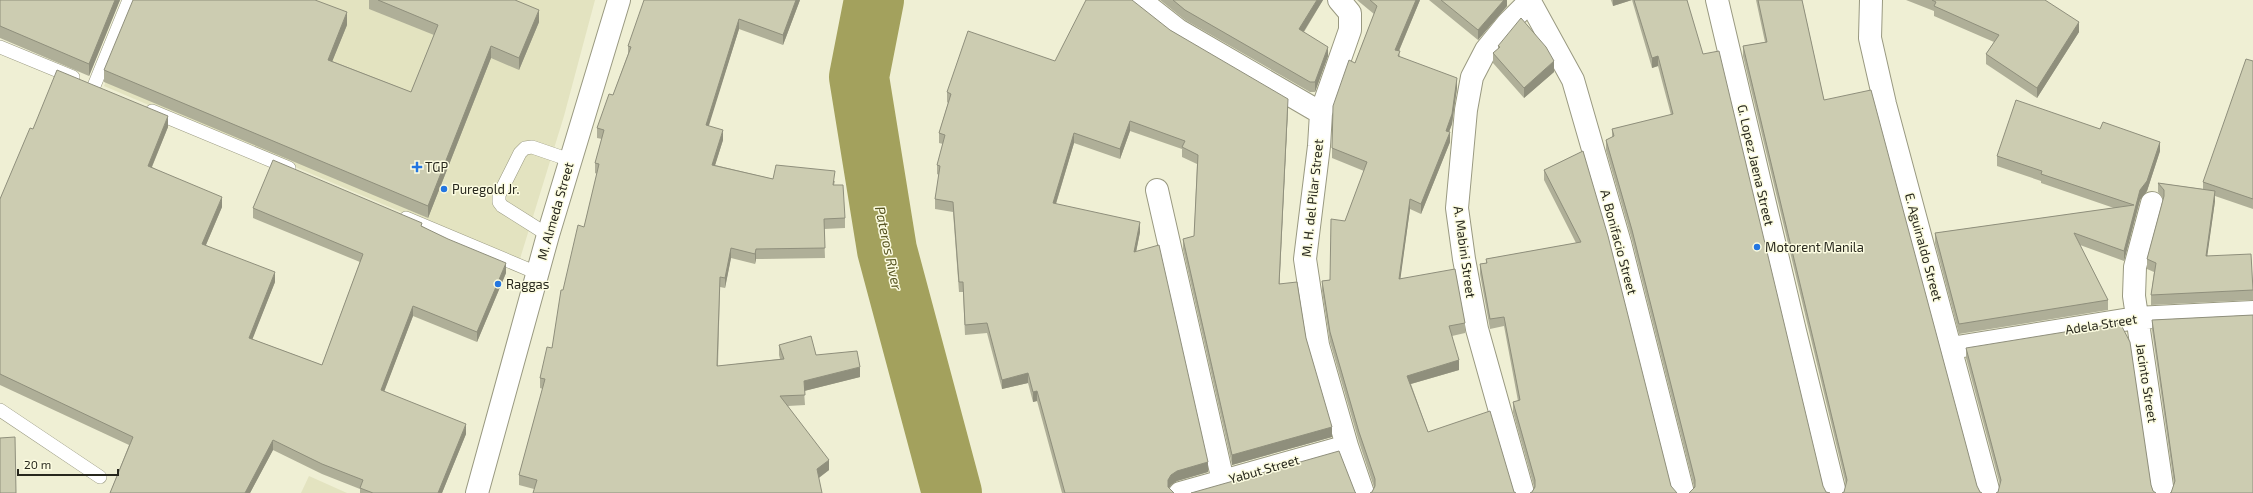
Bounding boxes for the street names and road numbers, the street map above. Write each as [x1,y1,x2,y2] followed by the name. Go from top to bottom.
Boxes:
[1734,103,1778,227] street label: G. Lopez Jaena Street
[1298,138,1326,258] street label: M. H. del Pilar Street
[533,160,577,262] street label: M. Almeda Street
[1597,188,1641,296] street label: A. Bonifacio Street
[1902,191,1946,303] street label: E. Aguinaldo Street
[1451,205,1479,299] street label: A. Mabini Street
[2064,310,2138,338] street label: Adela Street
[2133,342,2161,424] street label: Jacinto Street
[1227,451,1301,487] street label: Yabut Street

